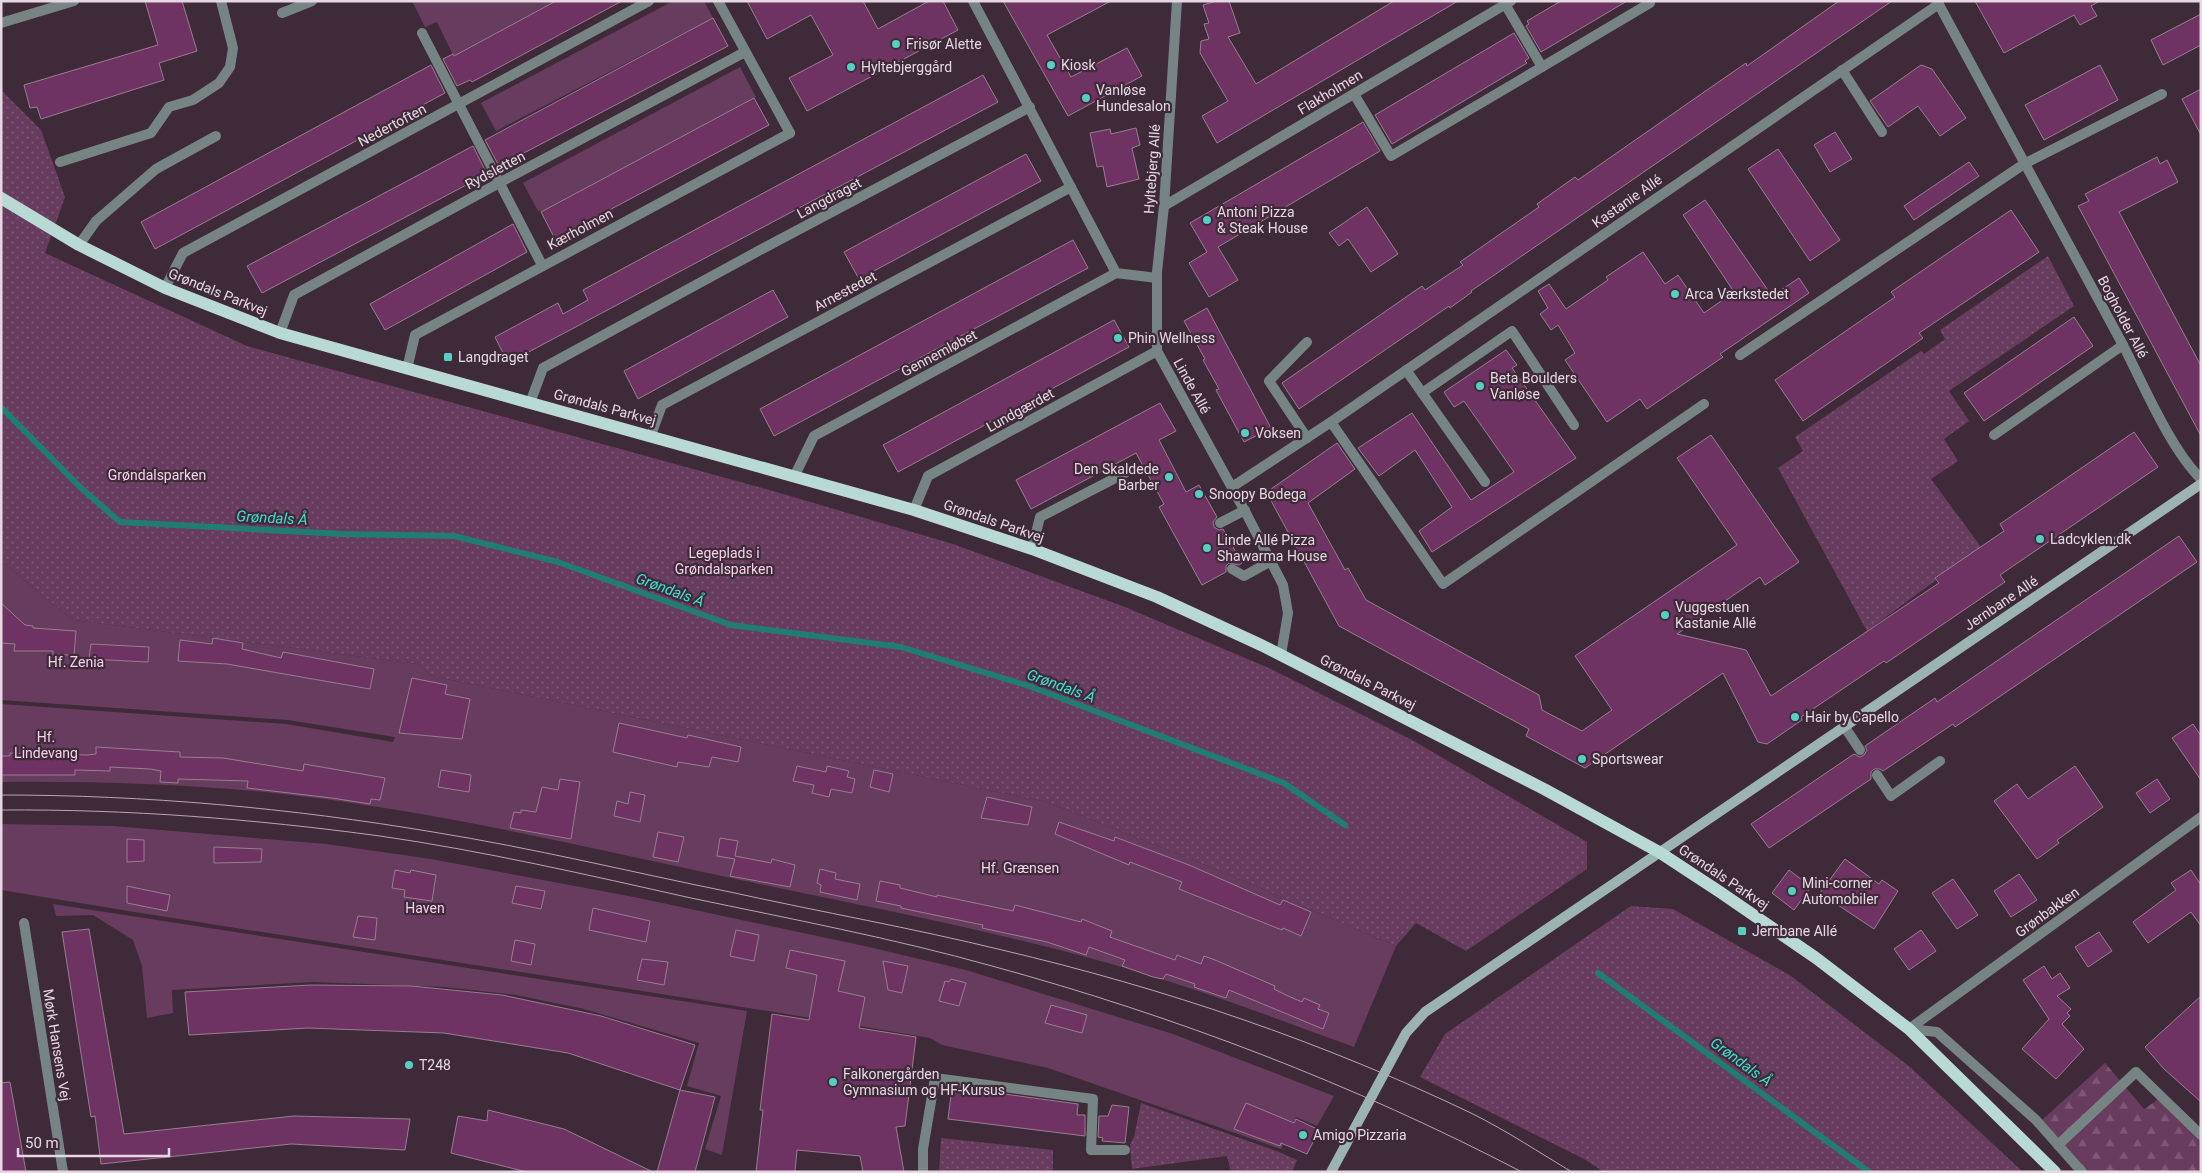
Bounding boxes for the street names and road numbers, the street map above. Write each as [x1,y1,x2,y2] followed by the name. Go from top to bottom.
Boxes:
[1295,67,1365,117] street label: Flakholmen
[355,100,429,150] street label: Nedertoften
[1141,124,1163,214] street label: Hyltebjerg Allé
[462,148,528,192] street label: Rydsletten
[1589,171,1665,231] street label: Kastanie Allé
[794,174,864,222] street label: Langdraget
[545,205,615,253] street label: Kærholmen
[166,265,270,319] street label: Grøndals Parkvej
[811,268,879,314] street label: Arnestedet
[2095,273,2151,361] street label: Bogholder Allé
[898,326,980,380] street label: Gennemløbet
[1170,356,1214,416] street label: Linde Allé
[983,385,1057,435] street label: Lundgærdet
[552,386,658,428] street label: Grøndals Parkvej
[942,496,1046,546] street label: Grøndals Parkvej
[1961,573,2041,633] street label: Jernbane Allé
[1317,651,1419,713] street label: Grøndals Parkvej
[1676,841,1772,913] street label: Grøndals Parkvej
[2012,884,2082,940] street label: Grønbakken
[40,988,74,1102] street label: Mørk Hansens Vej

